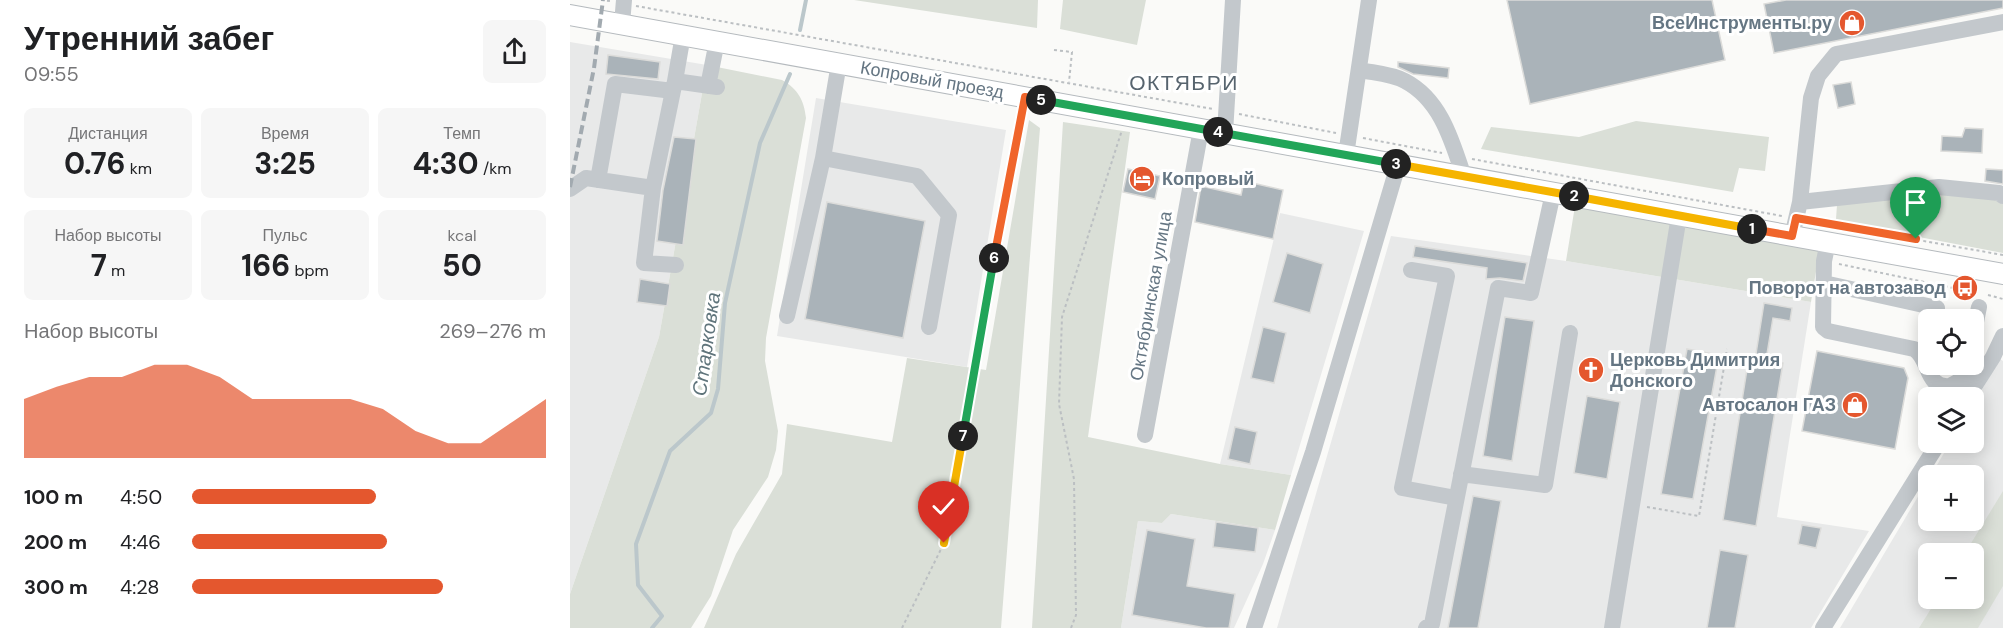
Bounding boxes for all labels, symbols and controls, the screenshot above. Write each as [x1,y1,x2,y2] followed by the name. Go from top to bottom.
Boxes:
[1837,8,1867,38] shop icon: ВсеИнструменты.ру
[1652,11,1832,35] place label: ВсеИнструменты.ру
[24,17,274,60] text: Утренний забег
[483,20,546,83] button: share
[858,56,1006,105] street label: Копровый проезд
[24,61,79,87] text: 09:55
[1129,69,1239,97] district label: ОКТЯБРИ
[1026,85,1056,115] pin: 5
[1036,89,1046,110] text: 5
[1203,117,1233,147] pin: 4
[1213,121,1223,142] text: 4
[68,123,148,144] text: Дистанция
[261,123,309,144] text: Время
[443,123,481,144] text: Темп
[64,144,125,183] text: 0.76
[254,144,316,183] text: 3:25
[412,144,479,183] text: 4:30
[1381,149,1411,179] pin: 3
[1391,153,1401,174] text: 3
[125,158,152,179] text: km
[479,158,512,179] text: /km
[1127,164,1157,194] hotel icon: Копровый
[1162,167,1254,191] place label: Копровый
[1890,177,1941,239] pin
[1559,181,1589,211] pin: 2
[1569,185,1579,206] text: 2
[1899,186,1932,219] icon: arrive
[1124,208,1178,383] street label: Октябринская улица
[1737,214,1767,244] pin: 1
[1749,218,1755,239] text: 1
[54,225,162,246] text: Набор высоты
[263,225,307,246] text: Пульс
[448,225,476,246] text: kcal
[979,243,1009,273] pin: 6
[91,246,107,285] text: 7
[241,246,290,285] text: 166
[442,246,482,285] text: 50
[989,247,999,268] text: 6
[107,260,125,281] text: m
[290,260,329,281] text: bpm
[1950,273,1980,303] bus stop icon: Поворот на автозавод
[1749,276,1947,300] place label: Поворот на автозавод
[686,290,726,398] water label: Старковка
[1918,309,1984,609] map controls
[1918,309,1984,375] button: locate
[24,318,158,344] text: Набор высоты
[439,318,546,344] text: 269–276 m
[1610,348,1780,393] place label: Церковь Димитрия Донского
[1576,355,1606,385] church icon: Церковь Димитрия Донского
[1918,387,1984,453] button: layers
[1840,390,1870,420] shop icon: Автосалон ГАЗ
[1702,393,1836,417] place label: Автосалон ГАЗ
[948,421,978,451] pin: 7
[959,425,967,446] text: 7
[1918,465,1984,531] button: +
[918,481,969,543] pin
[24,484,83,510] text: 100 m
[120,484,162,510] text: 4:50
[927,490,960,523] icon: check
[24,529,87,555] text: 200 m
[120,529,161,555] text: 4:46
[1918,543,1984,609] button: −
[24,574,88,600] text: 300 m
[120,574,160,600] text: 4:28

